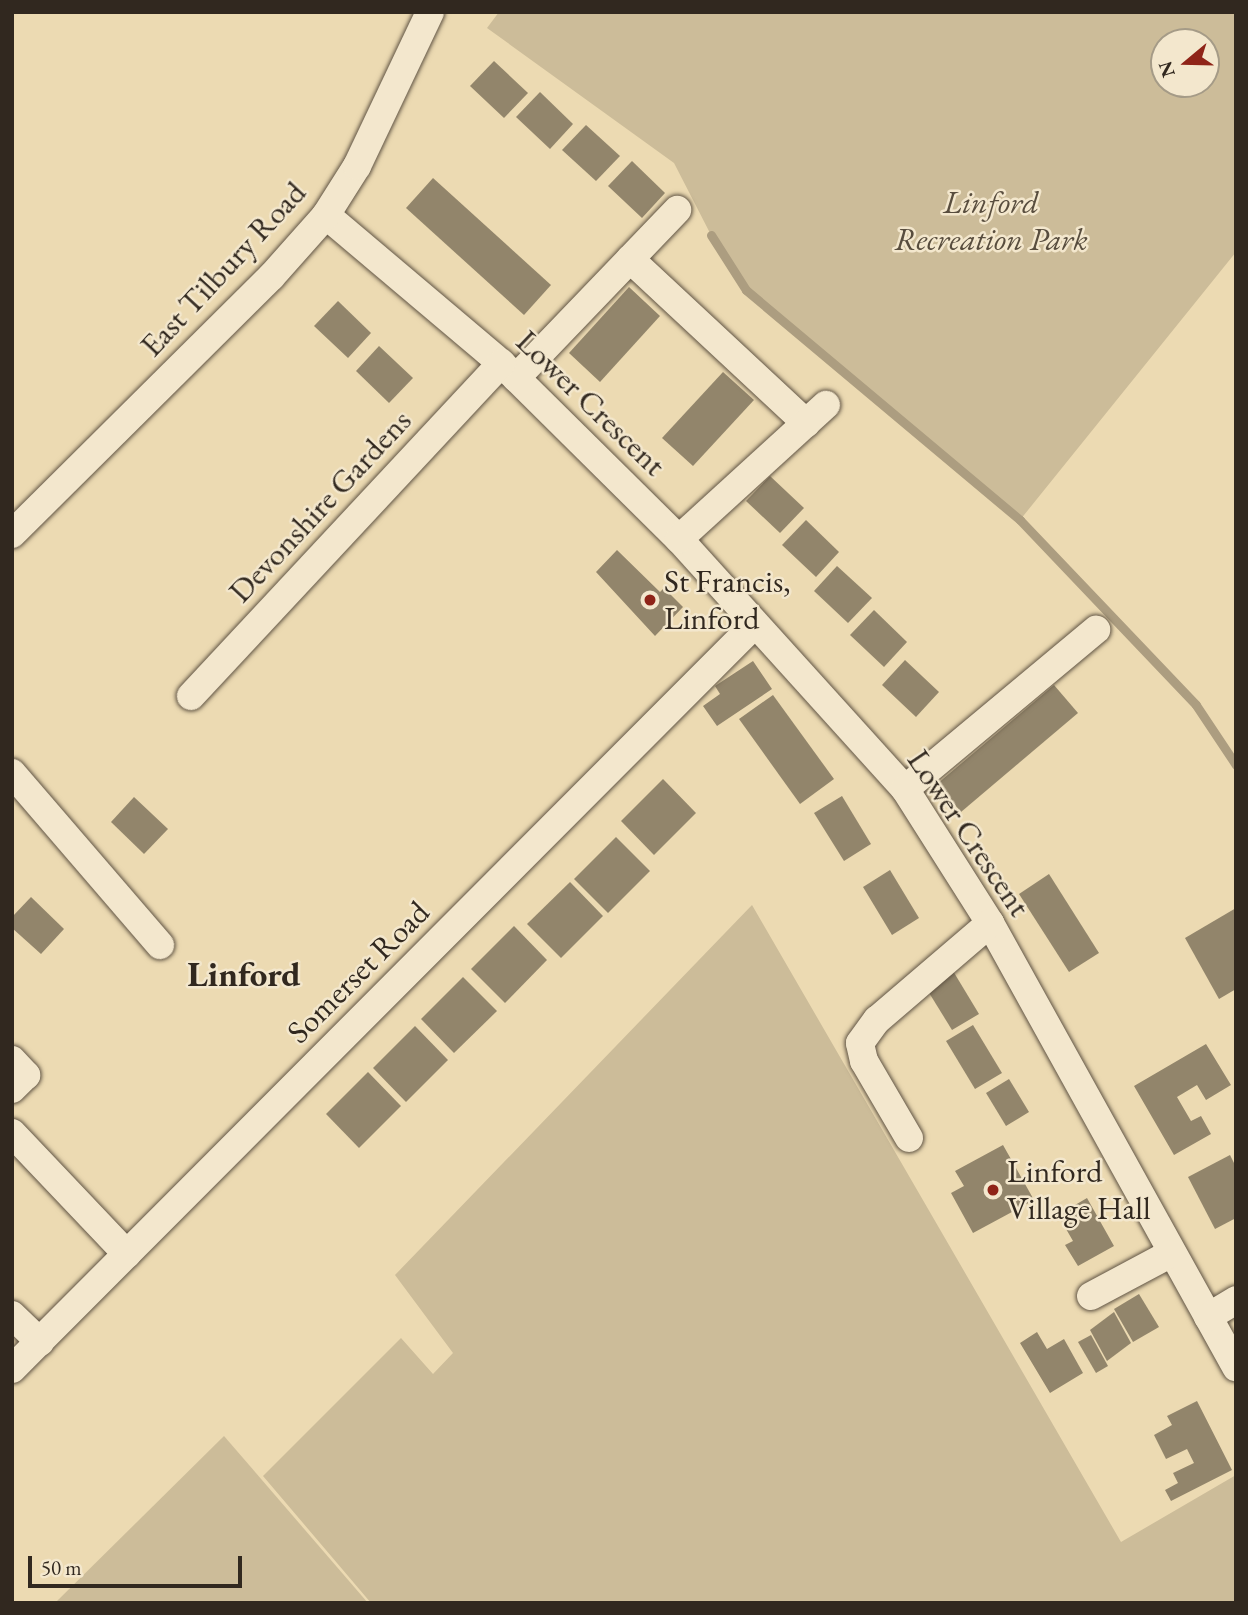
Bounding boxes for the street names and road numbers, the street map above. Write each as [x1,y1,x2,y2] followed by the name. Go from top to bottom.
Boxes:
[132,174,314,364] street label: East Tilbury Road
[508,322,674,484] street label: Lower Crescent
[221,402,419,610] street label: Devonshire Gardens
[899,742,1039,924] street label: Lower Crescent
[279,893,437,1051] street label: Somerset Road

